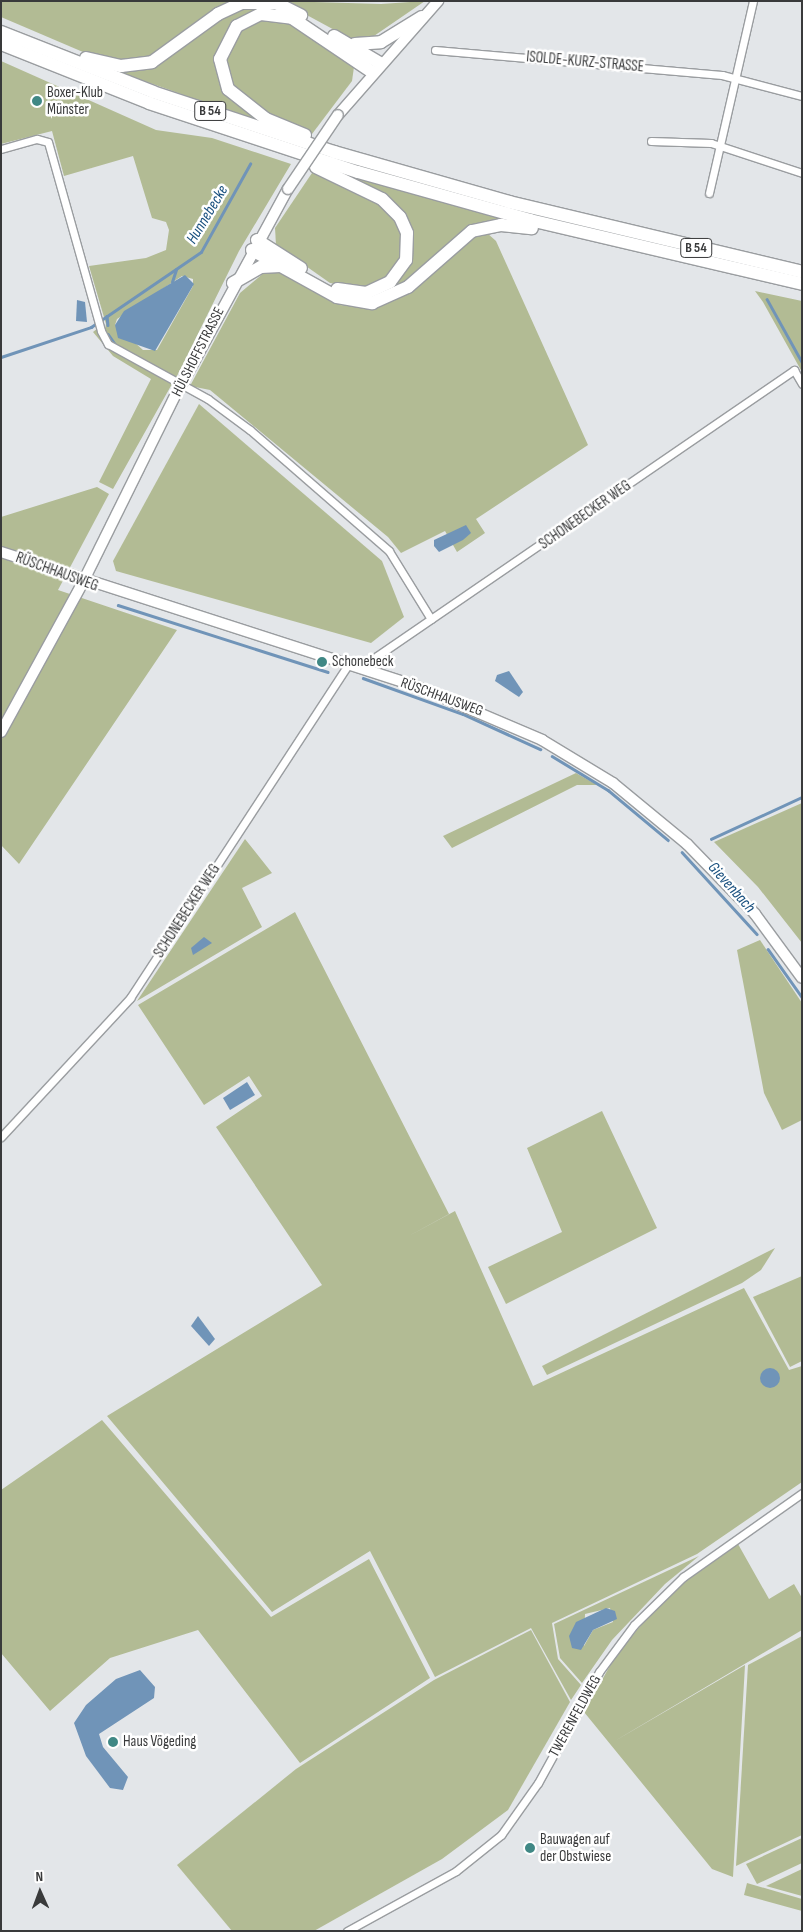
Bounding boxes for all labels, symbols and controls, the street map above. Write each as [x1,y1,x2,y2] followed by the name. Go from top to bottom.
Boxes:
[526,48,644,76] street label: ISOLDE-KURZ-STRASSE
[47,83,103,118] place label: Boxer-Klub Münster
[31,95,43,107] marker: Boxer-Klub Münster
[194,100,226,122] road number: B 54
[183,182,233,248] water label: Hunnebecke
[680,237,712,260] road number: B 54
[168,304,228,400] street label: HÜLSHOFFSTRASSE
[536,477,634,553] street label: SCHONEBECKER WEG
[13,549,101,595] street label: RÜSCHHAUSWEG
[332,653,393,671] place label: Schonebeck
[316,656,328,668] marker: Schonebeck
[398,674,486,720] street label: RÜSCHHAUSWEG
[703,859,759,917] water label: Gievenbach
[150,861,224,961] street label: SCHONEBECKER WEG
[545,1672,605,1760] street label: TWERENFELDWEG
[123,1733,196,1751] place label: Haus Vögeding
[107,1736,119,1748] marker: Haus Vögeding
[540,1830,611,1865] place label: Bauwagen auf der Obstwiese
[524,1842,536,1854] marker: Bauwagen auf der Obstwiese
[15,1867,65,1917] north arrow
[35,1868,43,1885] text: N

